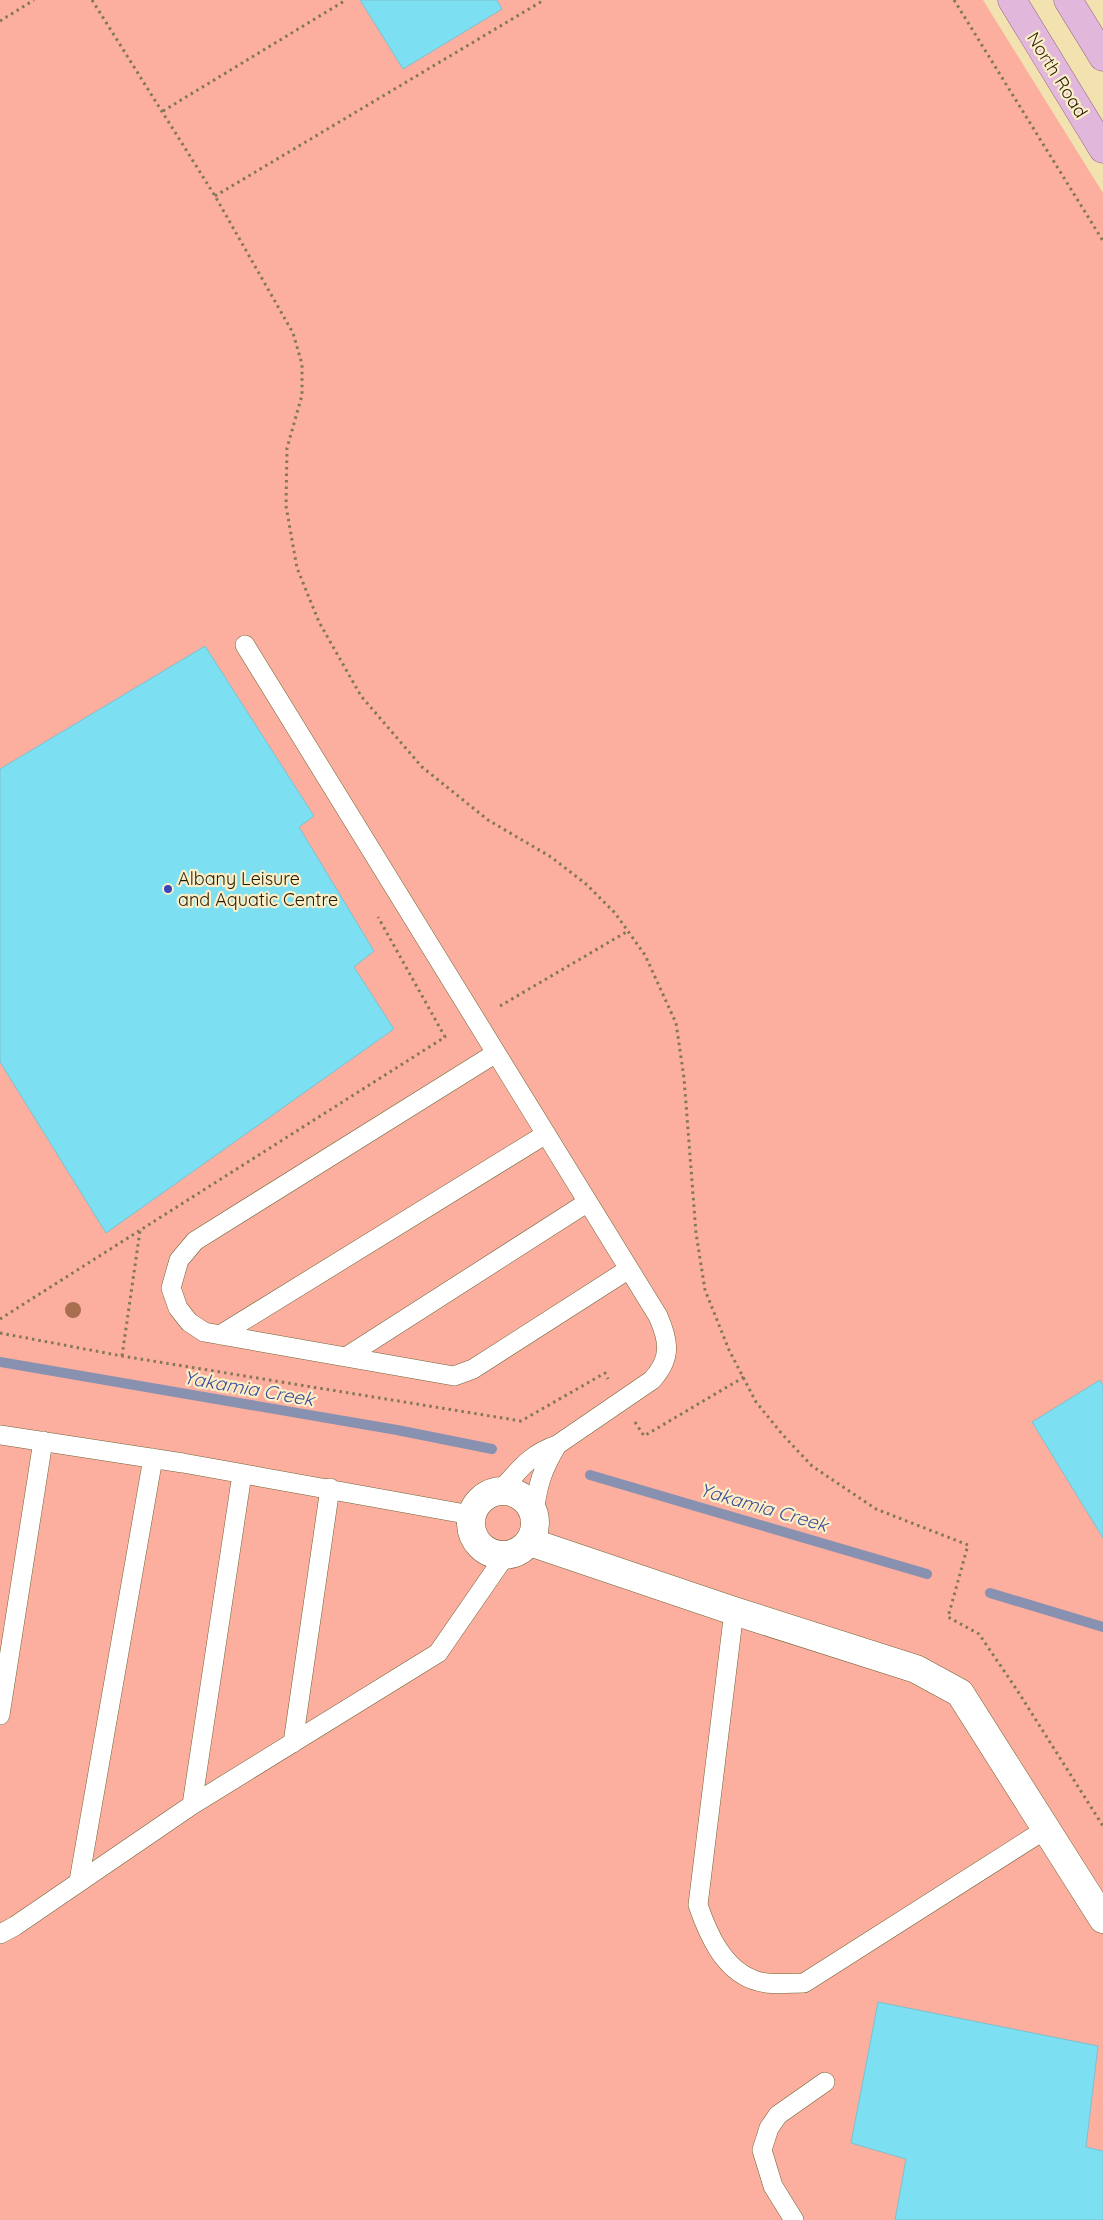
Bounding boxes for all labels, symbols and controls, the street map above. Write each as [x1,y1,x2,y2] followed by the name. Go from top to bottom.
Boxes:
[1022,28,1093,122] street label: North Road
[178,867,338,911] place label: Albany Leisure and Aquatic Centre
[162,883,174,895] marker: Albany Leisure and Aquatic Centre
[182,1365,318,1412] water label: Yakamia Creek
[697,1477,833,1537] water label: Yakamia Creek

